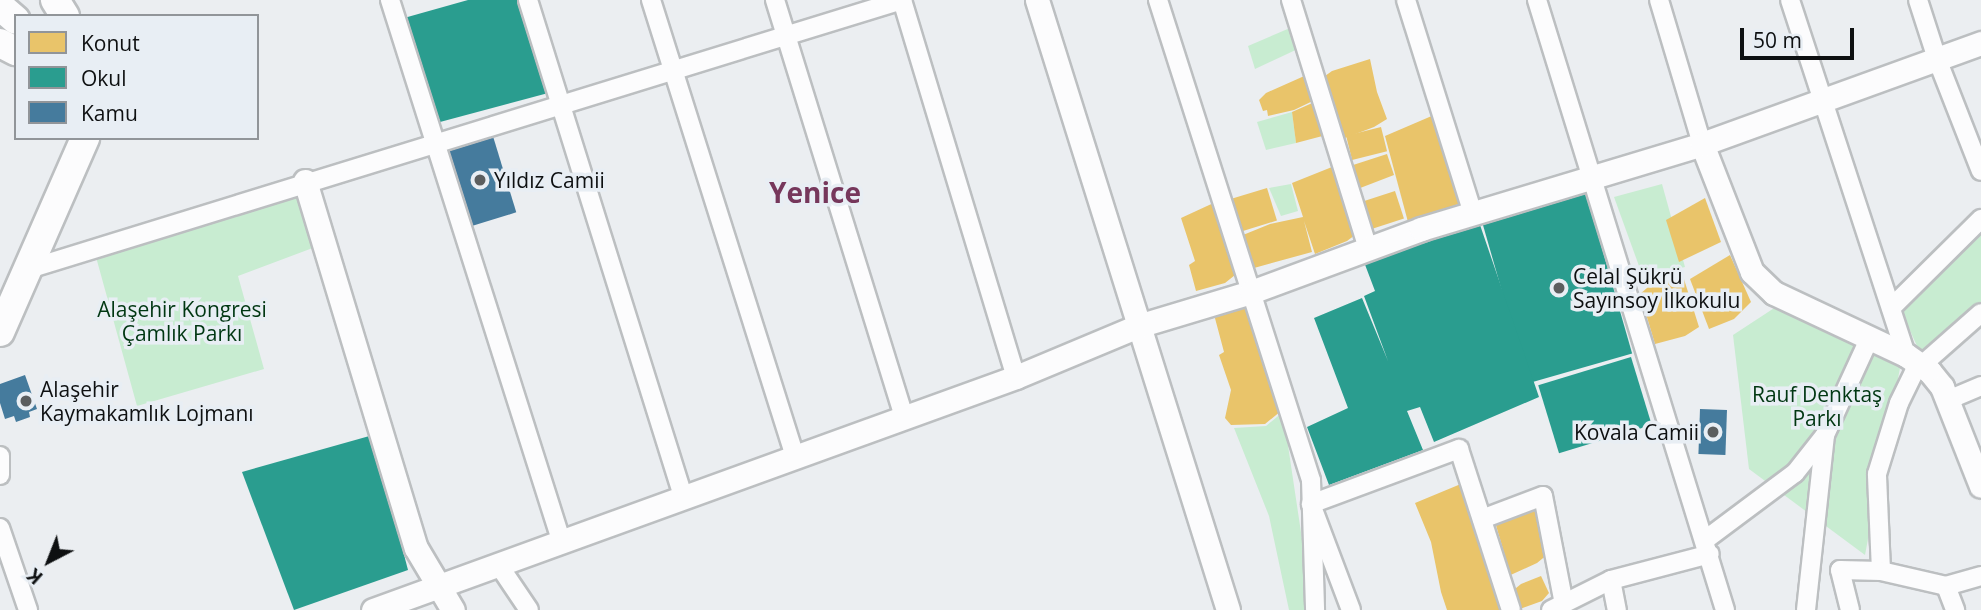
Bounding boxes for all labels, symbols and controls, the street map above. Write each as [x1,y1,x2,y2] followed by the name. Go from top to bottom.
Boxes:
[14,14,259,140] legend
[1743,14,1857,58] scale bar
[1753,26,1802,54] text: 50 m
[81,29,140,57] text: Konut
[81,64,127,92] text: Okul
[81,99,138,127] text: Kamu
[494,167,605,193] place label: Yıldız Camii
[472,172,488,188] marker: Yıldız Camii
[769,175,861,209] district label: Yenice
[1573,263,1740,313] place label: Celal Şükrü Sayınsoy İlkokulu
[1551,280,1567,296] marker: Celal Şükrü Sayınsoy İlkokulu
[97,296,267,346] park label: Alaşehir Kongresi Çamlık Parkı
[40,376,254,426] place label: Alaşehir Kaymakamlık Lojmanı
[1752,381,1882,431] park label: Rauf Denktaş Parkı
[18,393,34,409] marker: Alaşehir Kaymakamlık Lojmanı
[1574,419,1699,445] place label: Kovala Camii
[1705,424,1721,440] marker: Kovala Camii
[14,526,84,596] north arrow
[22,563,48,590] text: K

